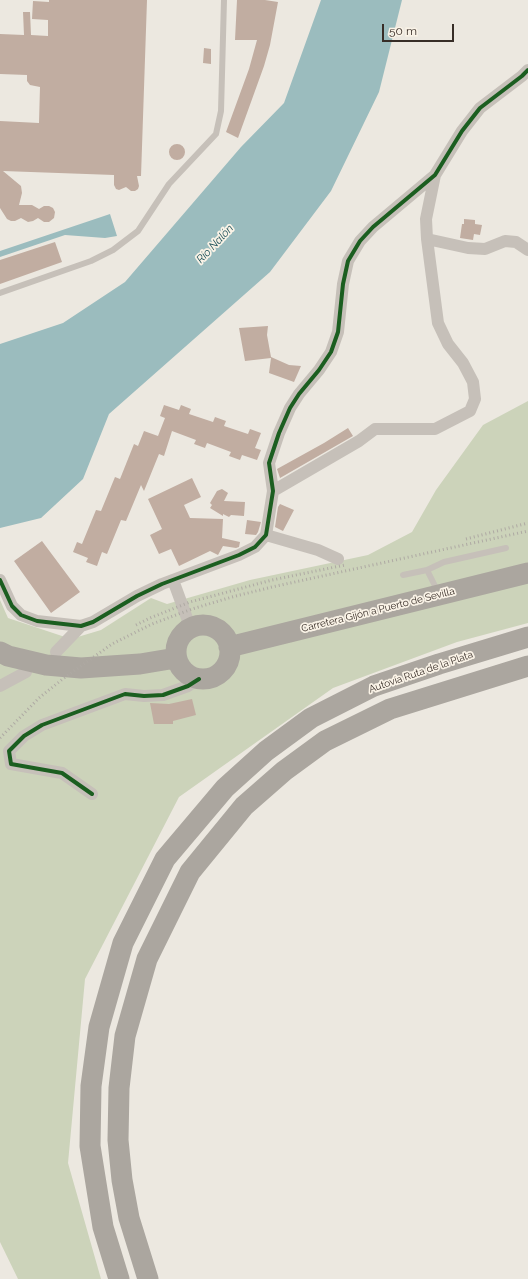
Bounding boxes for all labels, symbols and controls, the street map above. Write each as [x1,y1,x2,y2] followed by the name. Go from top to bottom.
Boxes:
[384,16,456,42] scale bar
[389,24,417,38] text: 50 m
[194,222,236,266] water label: Río Nalón
[300,585,456,635] street label: Carretera Gijón a Puerto de Sevilla
[367,649,475,695] street label: Autovía Ruta de la Plata

